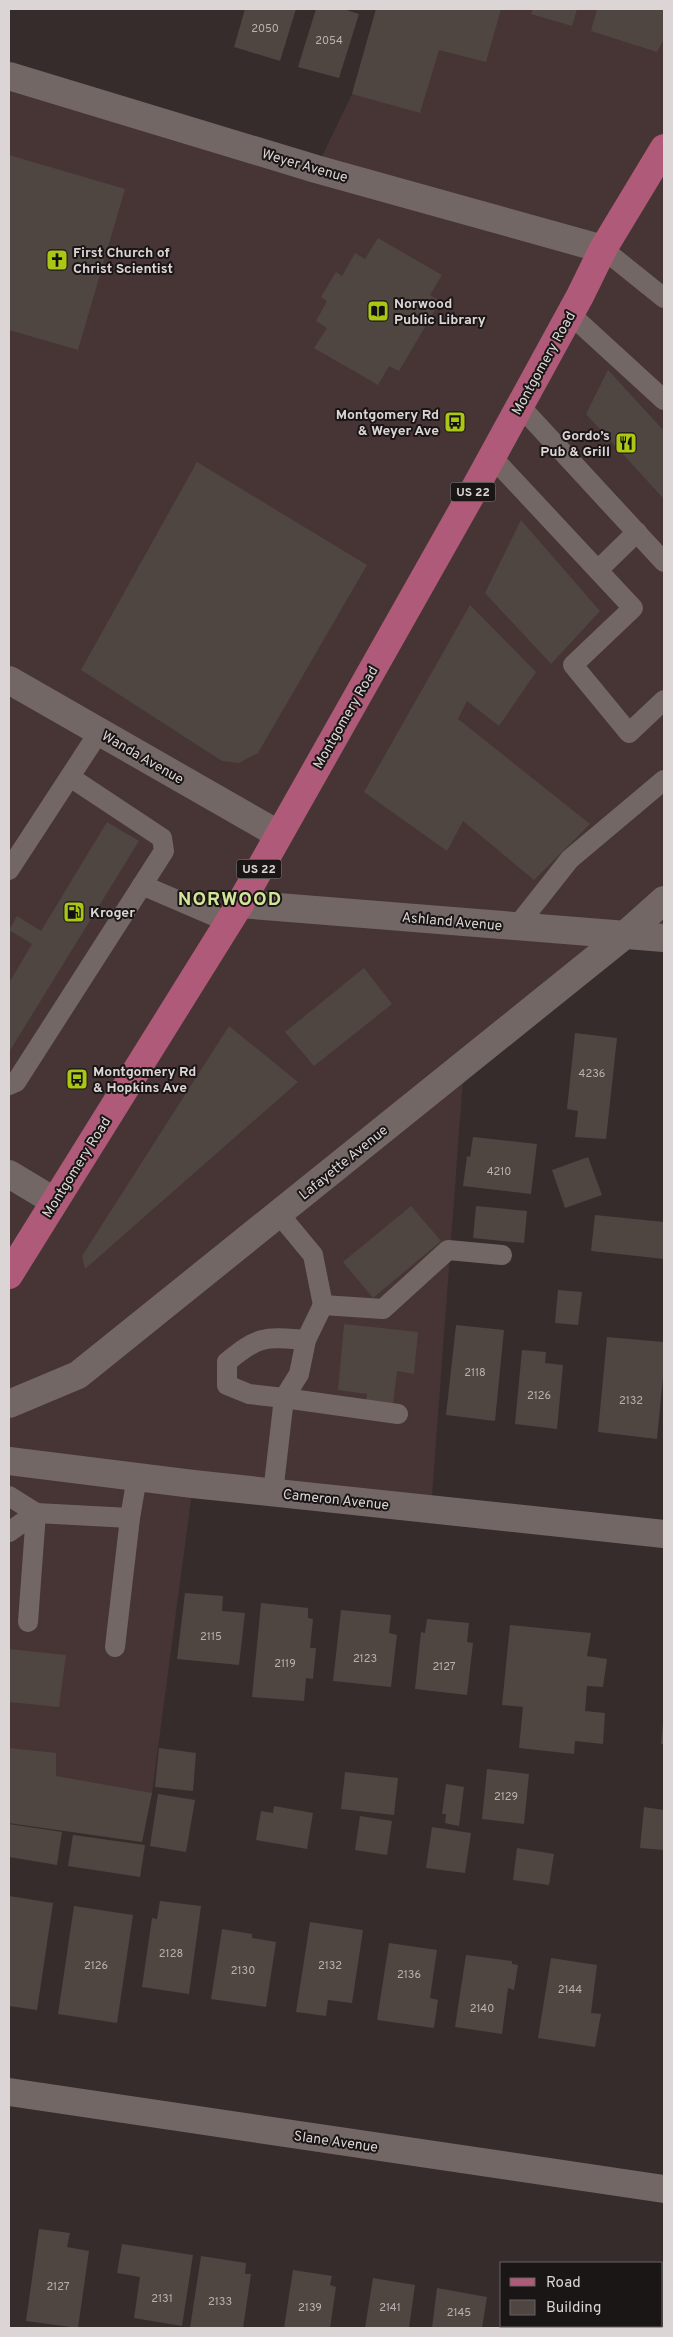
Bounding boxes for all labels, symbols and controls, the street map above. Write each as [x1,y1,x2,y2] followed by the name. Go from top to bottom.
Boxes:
[251,22,279,36] house number: 2050
[315,34,343,48] house number: 2054
[260,146,350,187] street label: Weyer Avenue
[73,245,173,278] place label: First Church of Christ Scientist
[45,248,69,272] church icon: First Church of Christ Scientist
[394,296,486,329] place label: Norwood Public Library
[366,299,390,323] library icon: Norwood Public Library
[509,309,580,419] street label: Montgomery Road
[336,407,439,440] place label: Montgomery Rd & Weyer Ave
[443,410,467,434] bus stop icon: Montgomery Rd & Weyer Ave
[540,428,610,461] place label: Gordo’s Pub & Grill
[614,431,638,455] restaurant icon: Gordo’s Pub & Grill
[450,482,496,502] road number: US 22
[310,663,383,772] street label: Montgomery Road
[98,728,186,789] street label: Wanda Avenue
[236,860,282,879] road number: US 22
[178,888,282,912] district label: NORWOOD
[62,900,86,924] fuel station icon: Kroger
[90,905,135,922] place label: Kroger
[401,910,503,935] street label: Ashland Avenue
[93,1064,196,1097] place label: Montgomery Rd & Hopkins Ave
[65,1067,89,1091] bus stop icon: Montgomery Rd & Hopkins Ave
[579,1067,605,1081] house number: 4236
[39,1114,115,1221] street label: Montgomery Road
[296,1122,392,1204] street label: Lafayette Avenue
[487,1165,511,1179] house number: 4210
[464,1366,486,1380] house number: 2118
[527,1389,551,1403] house number: 2126
[619,1394,643,1408] house number: 2132
[282,1486,390,1515] street label: Cameron Avenue
[200,1630,222,1644] house number: 2115
[353,1652,377,1666] house number: 2123
[274,1657,296,1671] house number: 2119
[432,1660,456,1674] house number: 2127
[494,1790,518,1804] house number: 2129
[159,1947,183,1961] house number: 2128
[84,1959,108,1973] house number: 2126
[318,1959,342,1973] house number: 2132
[231,1964,255,1978] house number: 2130
[397,1968,421,1982] house number: 2136
[558,1983,582,1997] house number: 2144
[470,2002,494,2016] house number: 2140
[293,2128,379,2157] street label: Slane Avenue
[500,2262,663,2327] legend
[546,2274,581,2293] text: Road
[46,2280,70,2294] house number: 2127
[151,2292,173,2306] house number: 2131
[208,2295,232,2309] house number: 2133
[546,2299,601,2318] text: Building
[298,2301,322,2315] house number: 2139
[379,2301,401,2315] house number: 2141
[447,2306,471,2320] house number: 2145

